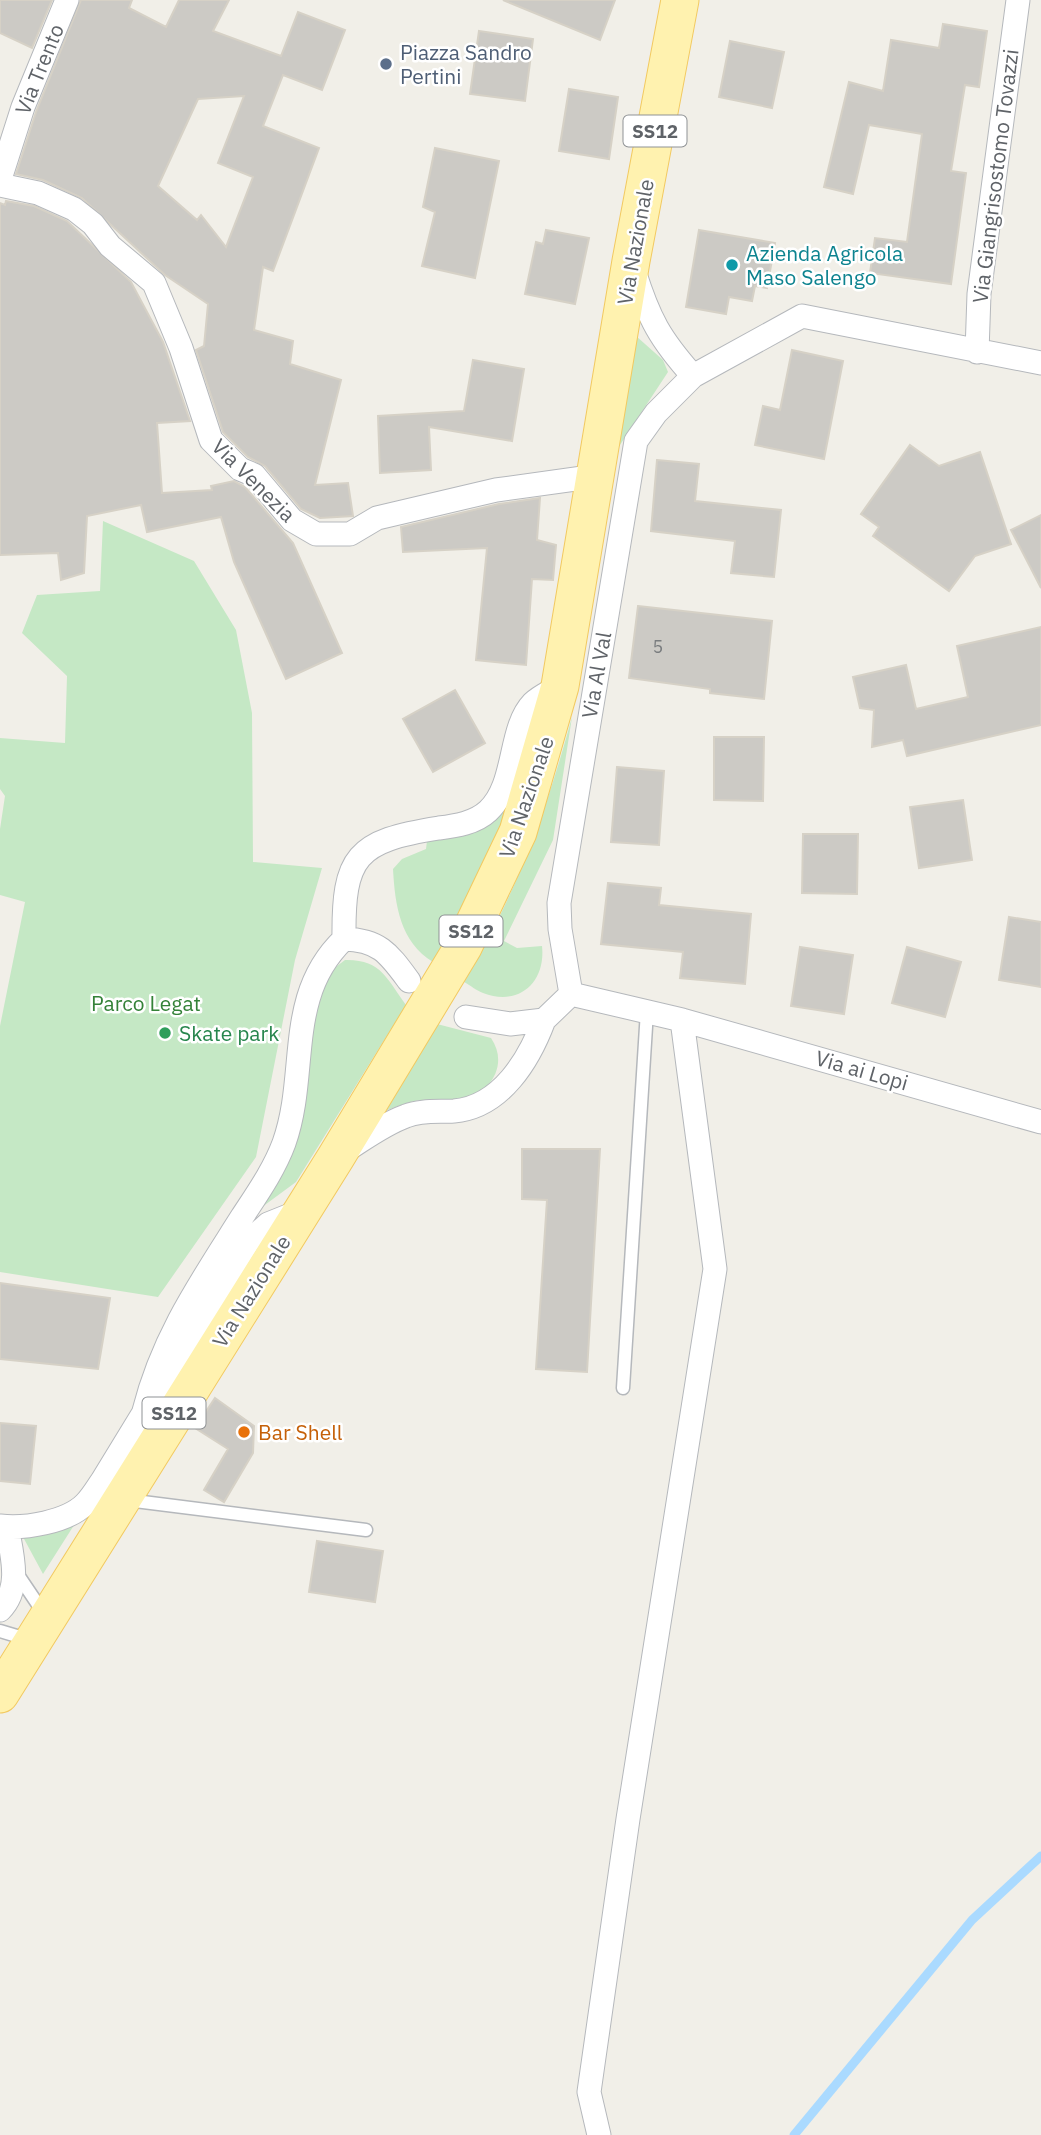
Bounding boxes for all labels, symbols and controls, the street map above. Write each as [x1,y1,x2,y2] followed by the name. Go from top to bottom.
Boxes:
[8,20,70,118] street label: Via Trento
[400,38,532,90] place label: Piazza Sandro Pertini
[966,47,1024,305] street label: Via Giangrisostomo Tovazzi
[378,56,394,72] marker: Piazza Sandro Pertini
[624,116,686,146] road number: SS12
[610,177,660,307] street label: Via Nazionale
[746,239,903,291] place label: Azienda Agricola Maso Salengo
[724,257,740,273] marker: Azienda Agricola Maso Salengo
[206,432,302,528] street label: Via Venezia
[575,629,617,720] street label: Via Al Val
[653,635,663,658] house number: 5
[492,732,560,862] street label: Via Nazionale
[440,916,503,946] road number: SS12
[91,989,201,1017] park label: Parco Legat
[179,1019,279,1047] place label: Skate park
[157,1025,173,1041] marker: Skate park
[812,1043,912,1097] street label: Via ai Lopi
[205,1230,297,1352] street label: Via Nazionale
[142,1398,206,1428] road number: SS12
[258,1418,343,1446] place label: Bar Shell
[236,1424,252,1440] marker: Bar Shell

